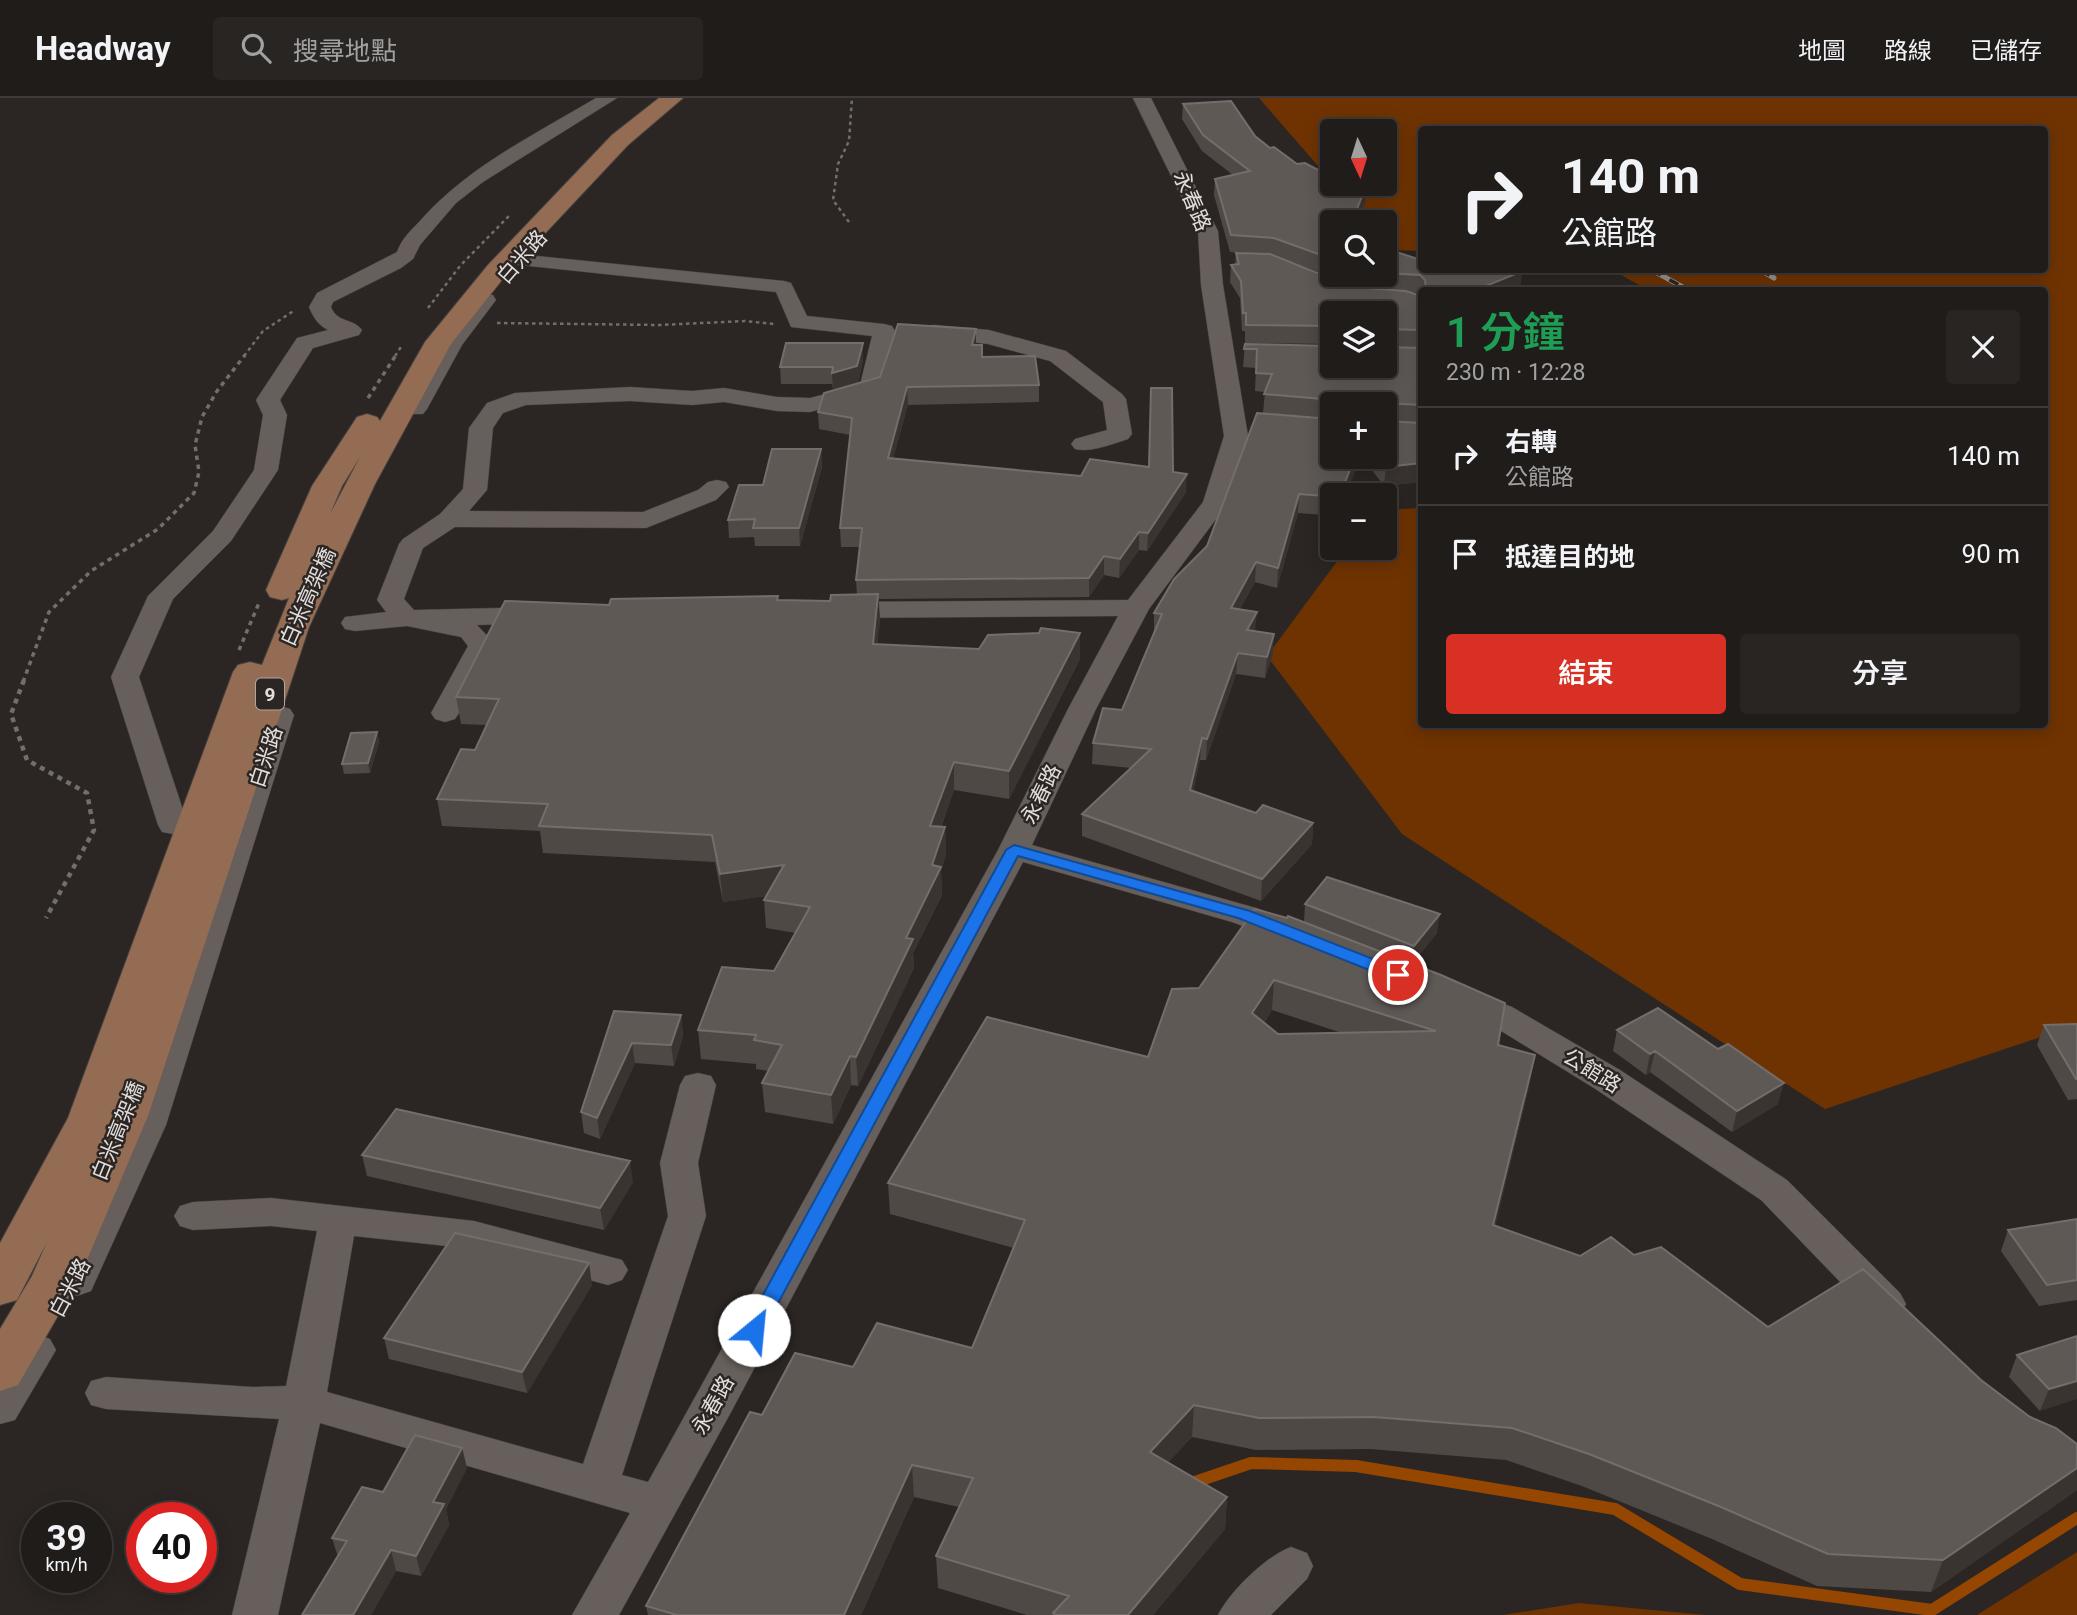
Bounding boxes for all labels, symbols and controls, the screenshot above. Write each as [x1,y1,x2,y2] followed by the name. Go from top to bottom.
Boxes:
[213,17,703,80] search box
[35,29,171,68] text: Headway
[237,29,275,67] icon: search
[293,36,397,66] text: 搜尋地點
[1798,37,1846,65] text: 地圖
[1884,37,1932,65] text: 路線
[1970,37,2042,65] text: 已儲存
[1320,119,1396,196] north arrow
[1320,119,1397,560] map controls
[1561,148,1700,205] text: 140 m
[1446,154,1537,245] icon: right
[1169,167,1215,235] street label: 永春路
[1320,210,1397,287] button: search
[1561,214,1657,252] text: 公館路
[492,225,552,289] street label: 白米路
[1320,301,1397,378] button: layers
[1446,308,1564,357] text: 1 分鐘
[1946,310,2020,384] button: close
[1446,359,1585,386] text: 230 m · 12:28
[1320,392,1397,469] button: +
[1505,427,1557,457] text: 右轉
[1446,437,1484,475] icon: right
[1947,441,2020,471] text: 140 m
[1505,464,1574,491] text: 公館路
[1320,483,1397,560] button: −
[1446,535,1484,573] icon: arrive
[1962,539,2020,569] text: 90 m
[1505,542,1635,572] text: 抵達目的地
[276,544,340,650] street label: 白米高架橋
[1446,634,1726,714] button: 結束
[1740,634,2020,714] button: 分享
[256,678,284,709] road number: 9
[245,723,287,791] street label: 白米路
[1016,760,1066,828] street label: 永春路
[1368,945,1428,1005] pin
[1379,956,1417,994] icon: arrive
[1559,1044,1625,1098] street label: 公館路
[87,1078,149,1184] street label: 白米高架橋
[45,1255,95,1321] street label: 白米路
[717,1293,791,1367] position arrow
[687,1372,739,1438] street label: 永春路
[126,1502,217,1593] speed limit sign: 40
[46,1518,87,1559] text: 39
[45,1554,88,1575] text: km/h

